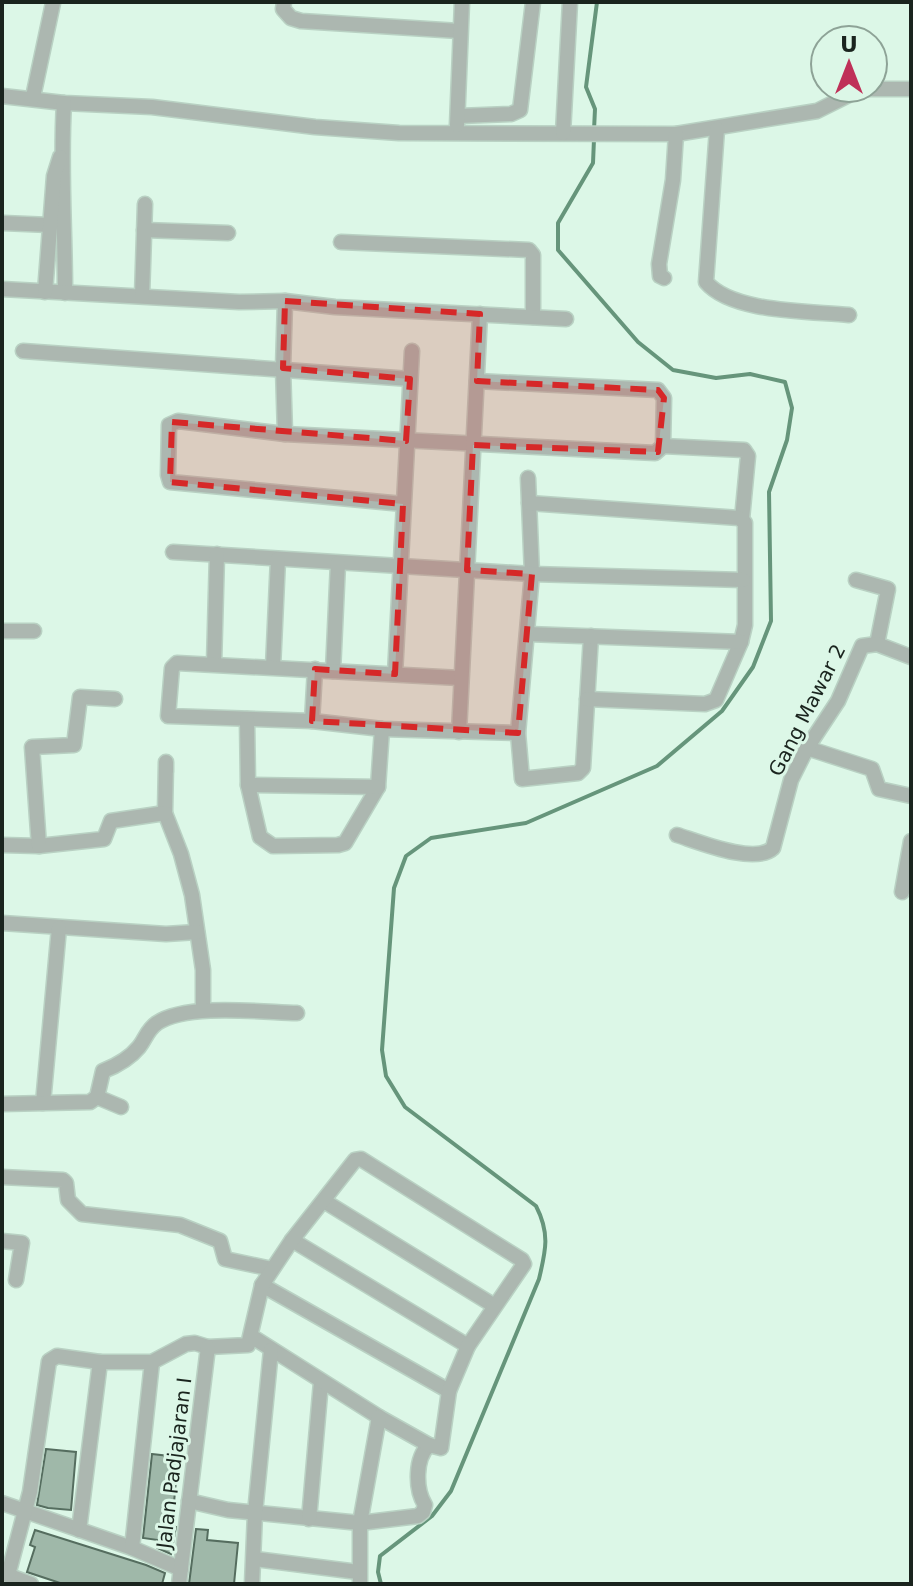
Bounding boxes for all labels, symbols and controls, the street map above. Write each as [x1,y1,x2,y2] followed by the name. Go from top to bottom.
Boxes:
[809,24,889,104] north arrow
[840,32,858,57] text: U
[763,640,851,780] street label: Gang Mawar 2
[151,1376,196,1552] street label: Jalan Padjajaran I

